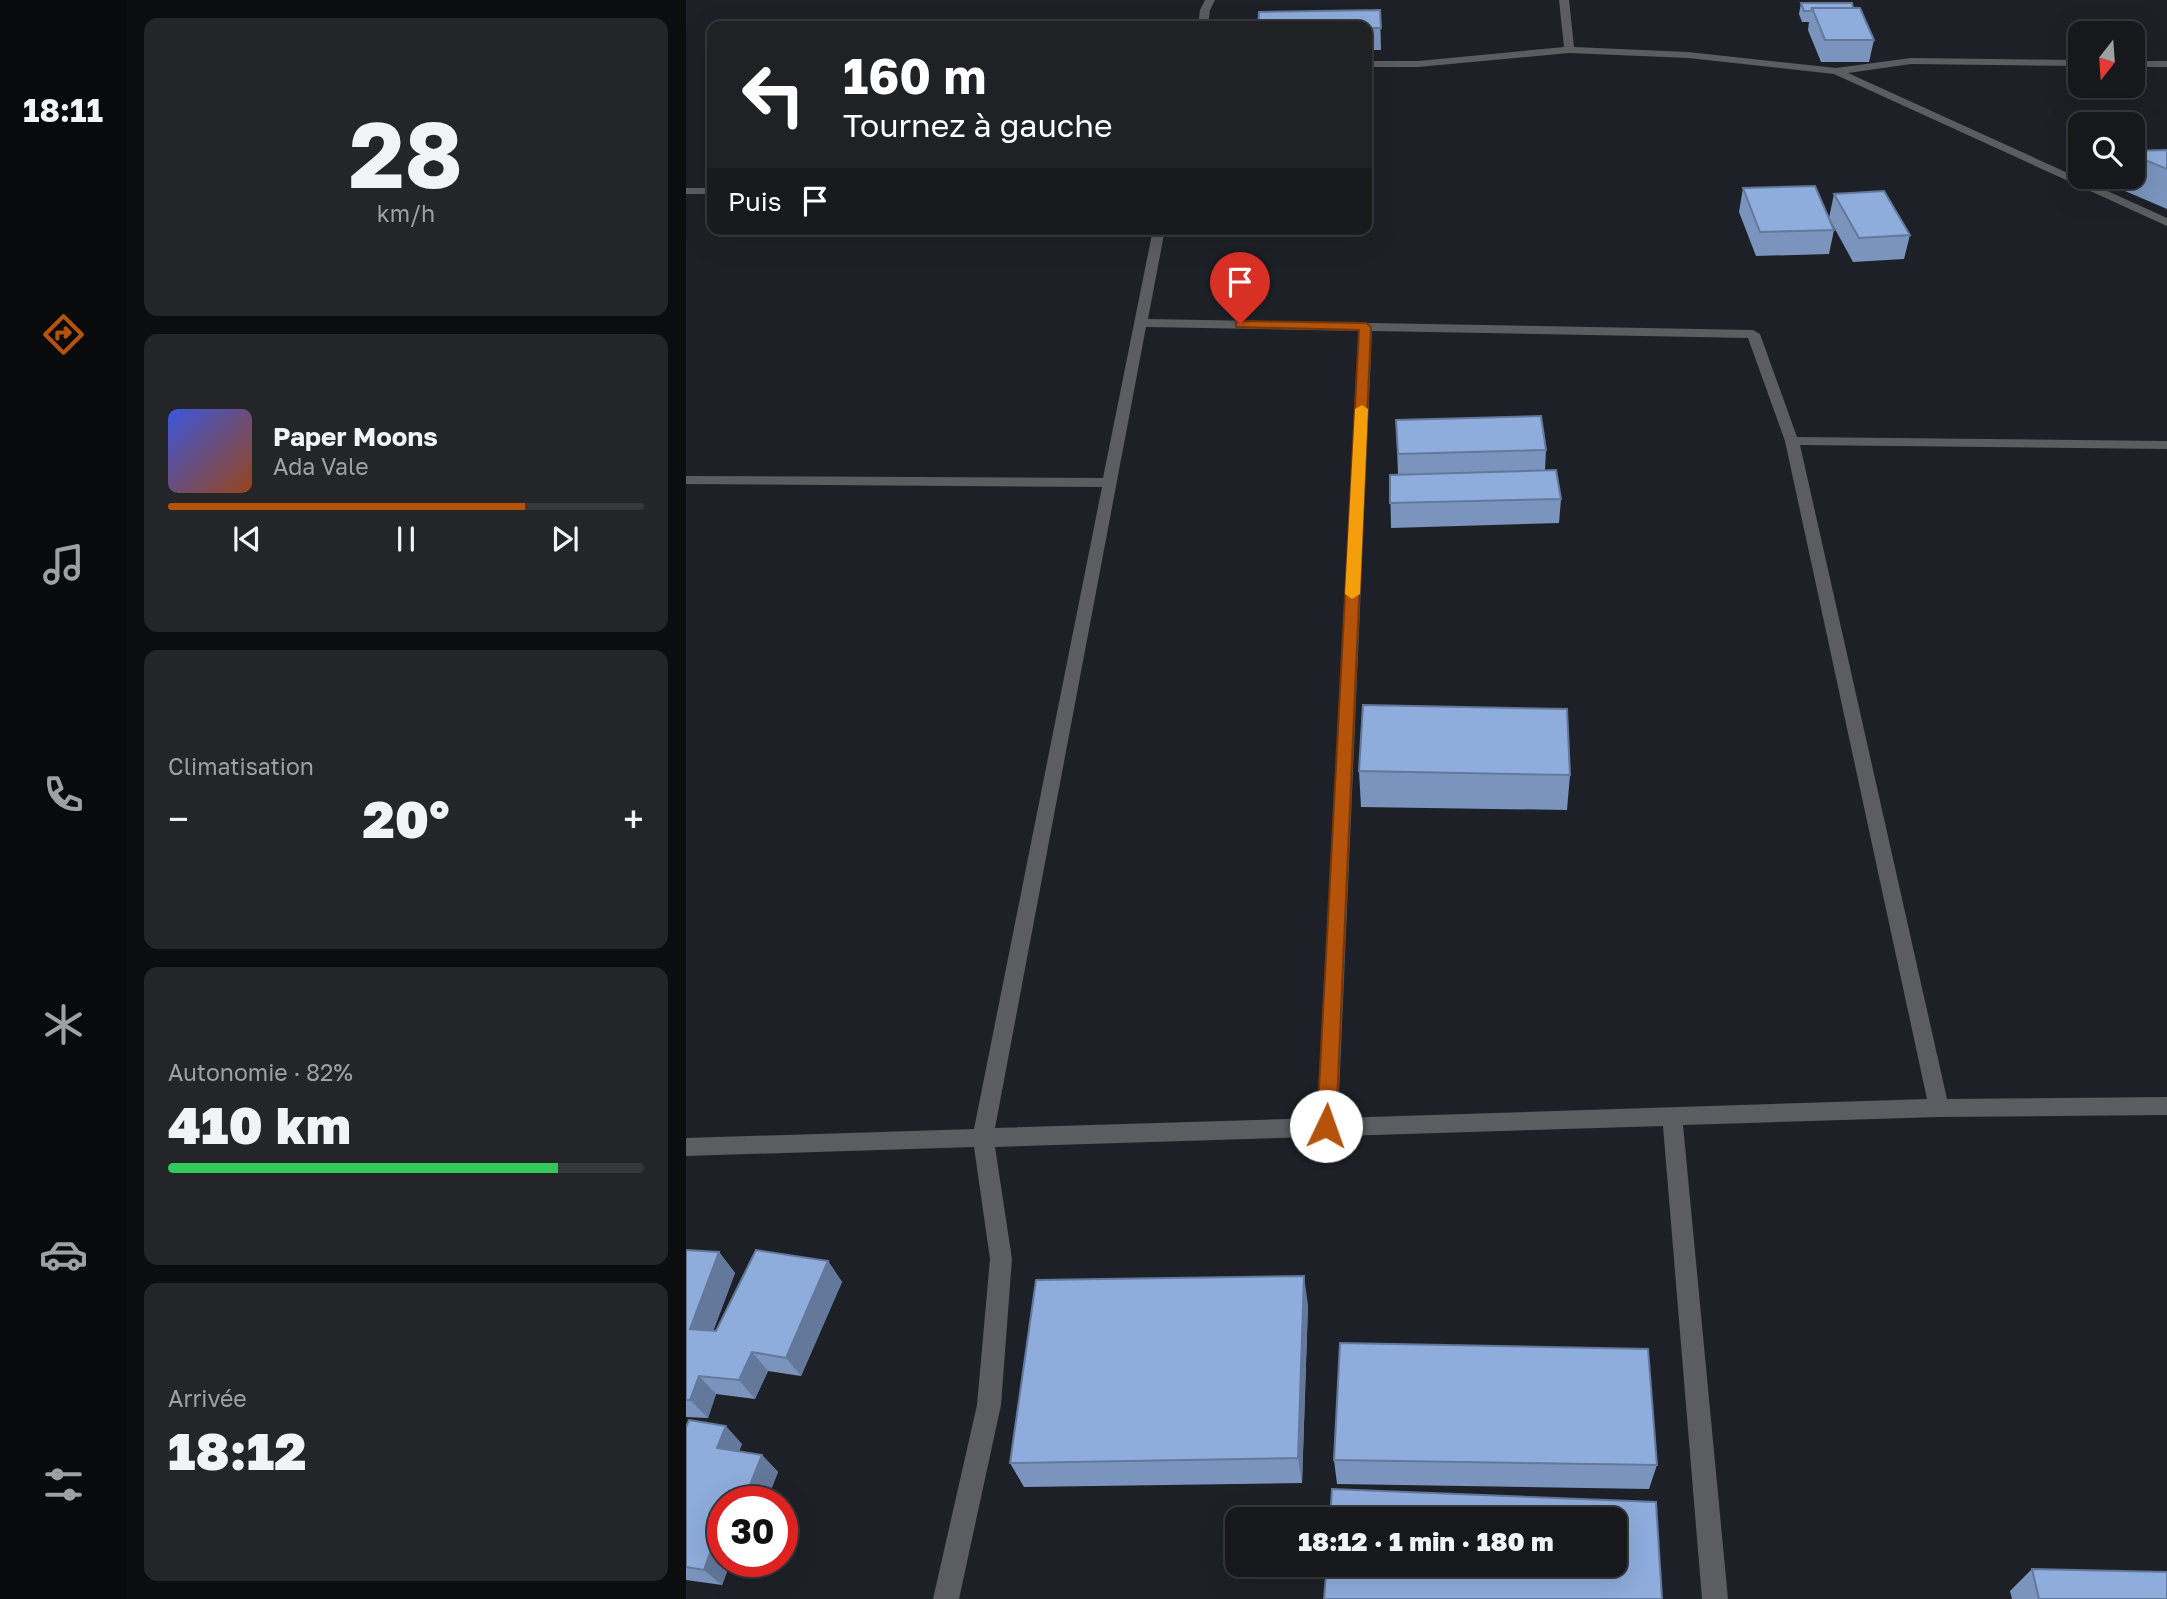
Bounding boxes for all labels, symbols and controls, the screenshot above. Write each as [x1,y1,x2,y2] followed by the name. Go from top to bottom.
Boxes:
[2068,21,2146,98] north arrow
[2068,21,2145,189] map controls
[843,46,986,105] text: 160 m
[728,49,819,140] icon: left
[23,91,103,129] text: 18:11
[349,99,463,208] text: 28
[843,106,1112,144] text: Tournez à gauche
[2068,112,2145,189] button: search
[796,182,834,220] icon: arrive
[728,186,782,217] text: Puis
[377,199,435,227] text: km/h
[1210,252,1270,324] pin
[1221,263,1259,301] icon: arrive
[39,310,88,359] icon: directions
[273,421,438,452] text: Paper Moons
[273,452,369,480] text: Ada Vale
[228,520,266,558] icon: previous
[387,520,425,558] icon: pause
[546,520,584,558] icon: next
[39,540,88,589] icon: music
[168,752,314,780] text: Climatisation
[39,770,88,819] icon: phone
[363,787,449,849] text: 20°
[168,796,189,841] text: −
[623,796,644,841] text: +
[39,1000,88,1049] icon: climate
[168,1058,353,1086] text: Autonomie · 82%
[1289,1089,1363,1163] position arrow
[168,1093,351,1155] text: 410 km
[39,1230,88,1279] icon: car
[168,1384,247,1412] text: Arrivée
[168,1419,306,1481] text: 18:12
[39,1460,88,1509] icon: filters
[707,1486,798,1577] speed limit sign: 30
[1298,1526,1554,1557] text: 18:12 · 1 min · 180 m

